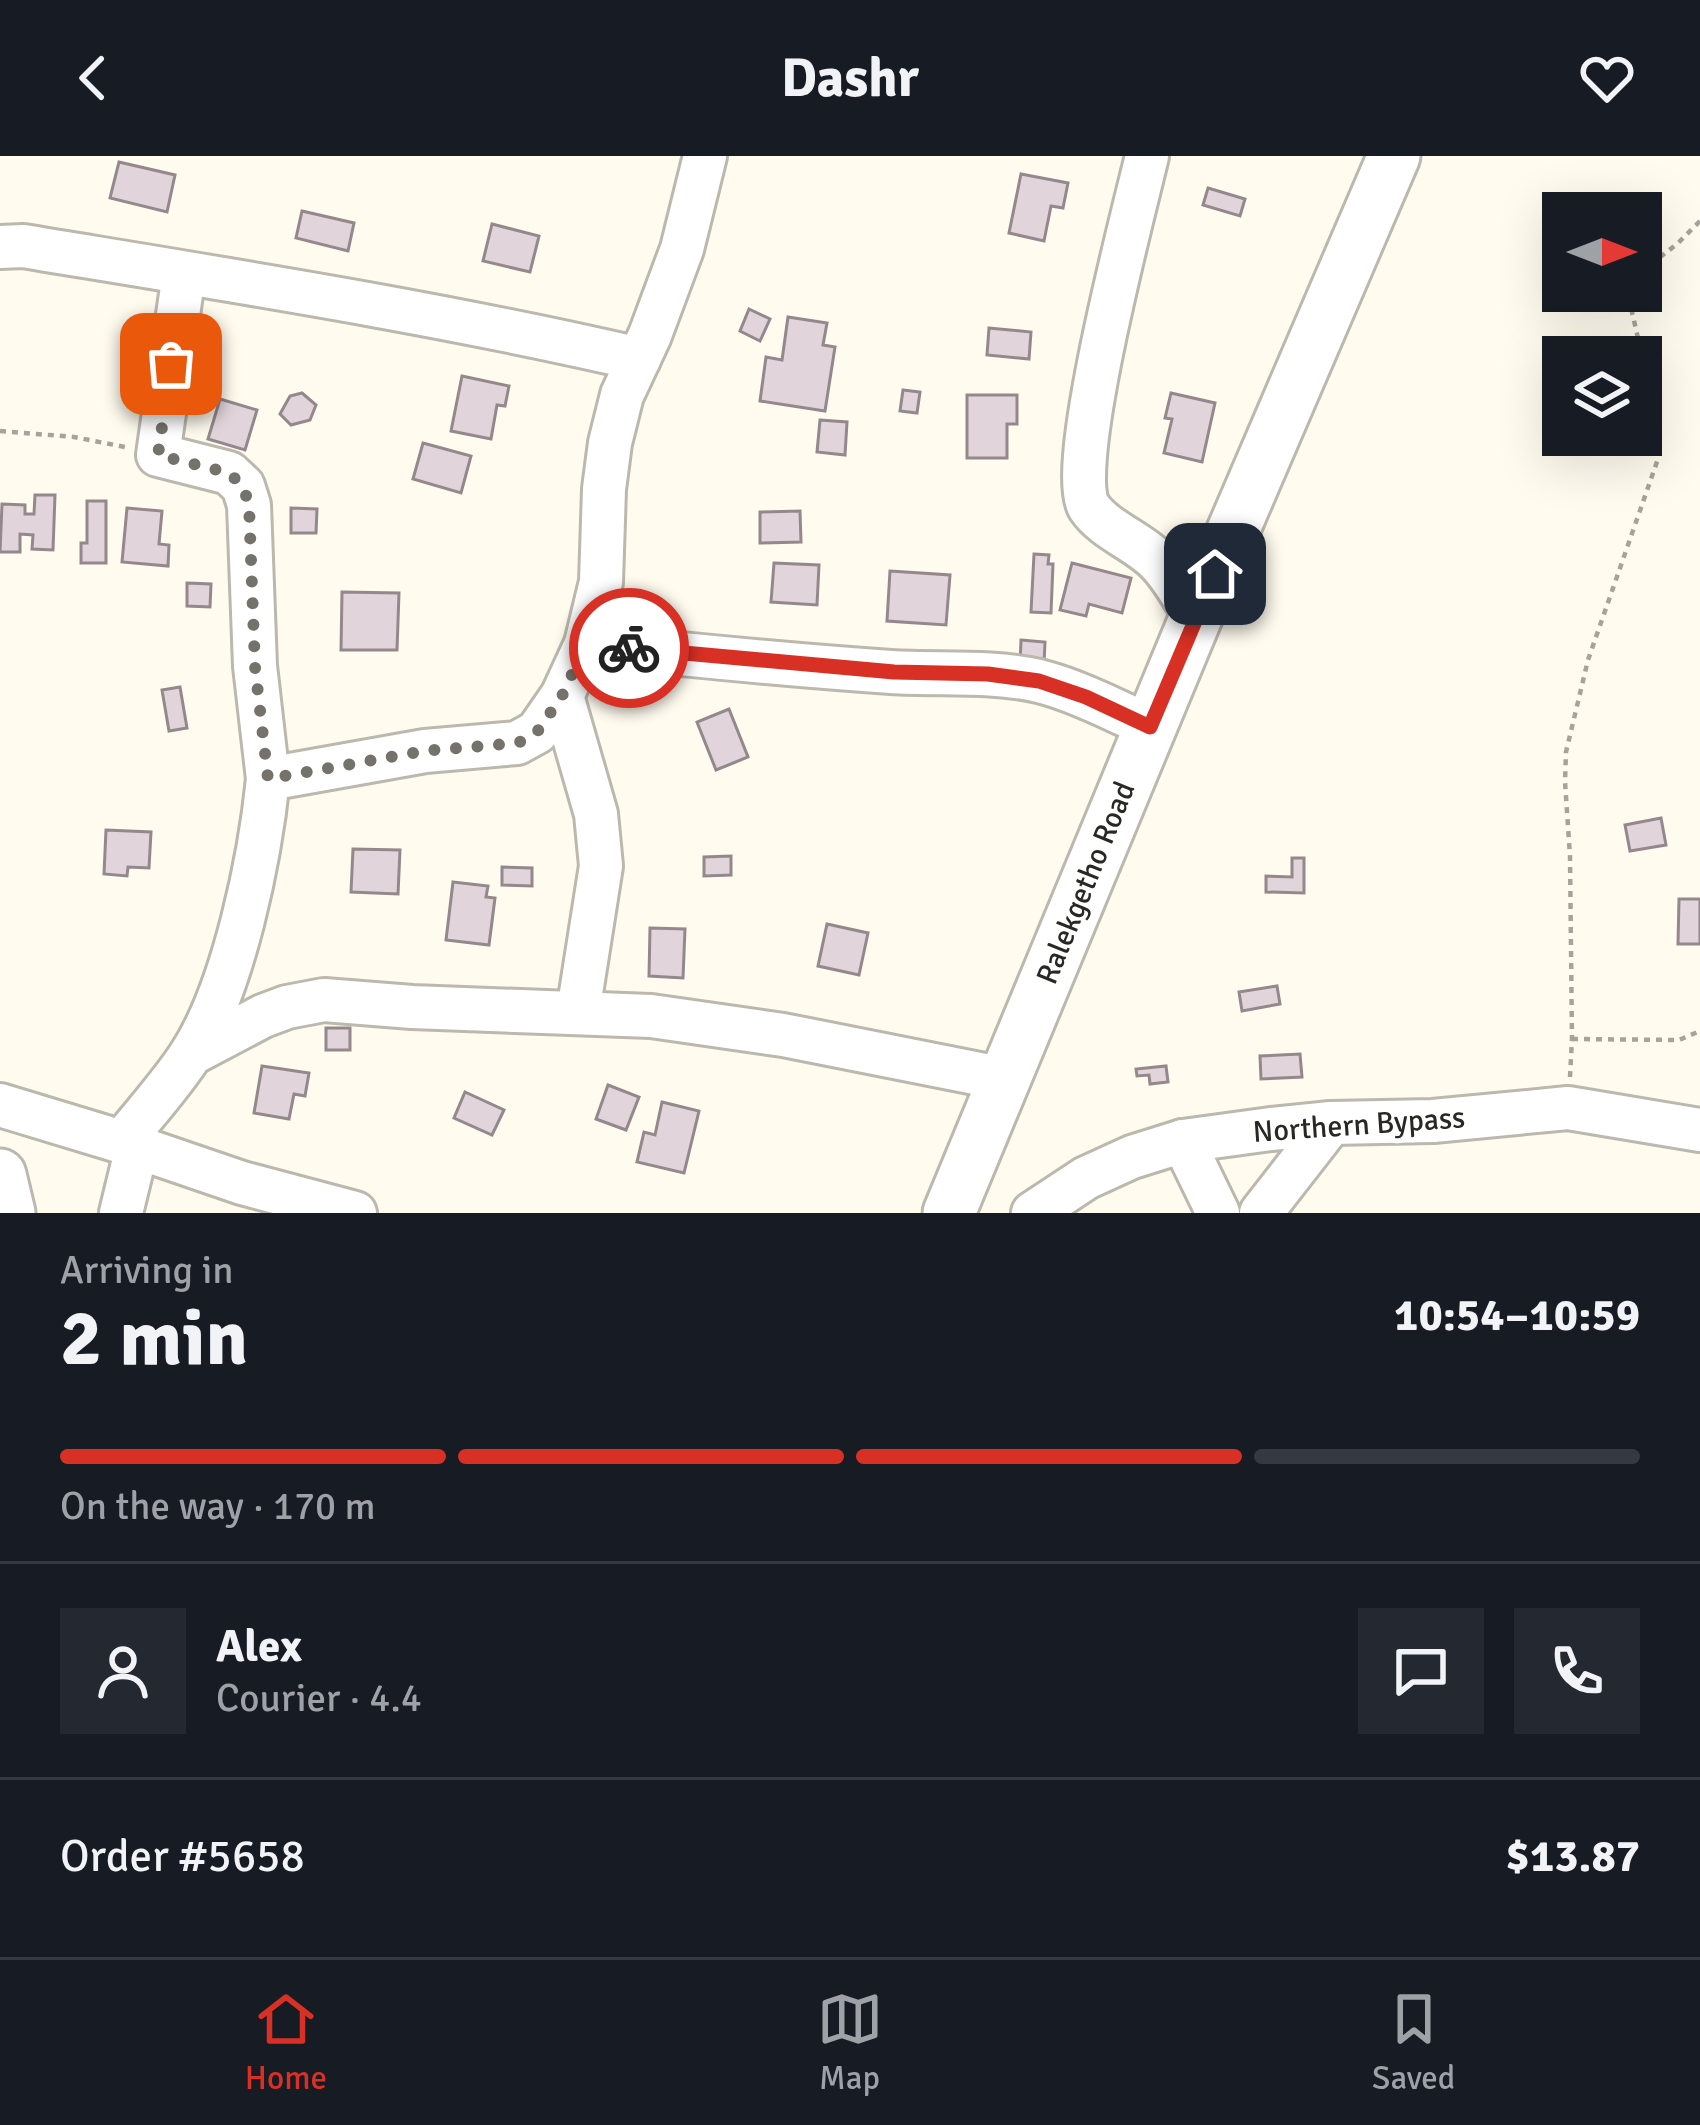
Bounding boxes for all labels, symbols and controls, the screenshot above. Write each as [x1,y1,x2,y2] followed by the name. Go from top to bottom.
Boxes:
[60,45,126,111] icon: back
[781,45,919,112] text: Dashr
[1574,45,1640,111] icon: heart
[1542,192,1662,312] north arrow
[1542,192,1662,456] map controls
[120,313,222,415] pin
[138,331,204,397] icon: bag
[1542,336,1662,456] button: layers
[1164,523,1266,625] pin
[1182,541,1248,607] icon: home
[569,588,689,708] courier
[596,615,662,681] icon: bike
[1029,776,1143,990] street label: Ralekgetho Road
[1252,1099,1466,1151] street label: Northern Bypass
[60,1246,234,1294] text: Arriving in
[1394,1288,1640,1343] text: 10:54–10:59
[60,1291,248,1387] text: 2 min
[60,1482,376,1530] text: On the way · 170 m
[60,1608,186,1734] button: person
[1358,1608,1484,1734] button: chat
[1514,1608,1640,1734] button: phone
[216,1619,302,1674] text: Alex
[216,1674,422,1722] text: Courier · 4.4
[60,1829,305,1884] text: Order #5658
[1506,1829,1640,1884] text: $13.87
[245,1986,327,2099] tab: Home
[817,1986,883,2099] tab: Map
[1372,1986,1455,2099] tab: Saved

